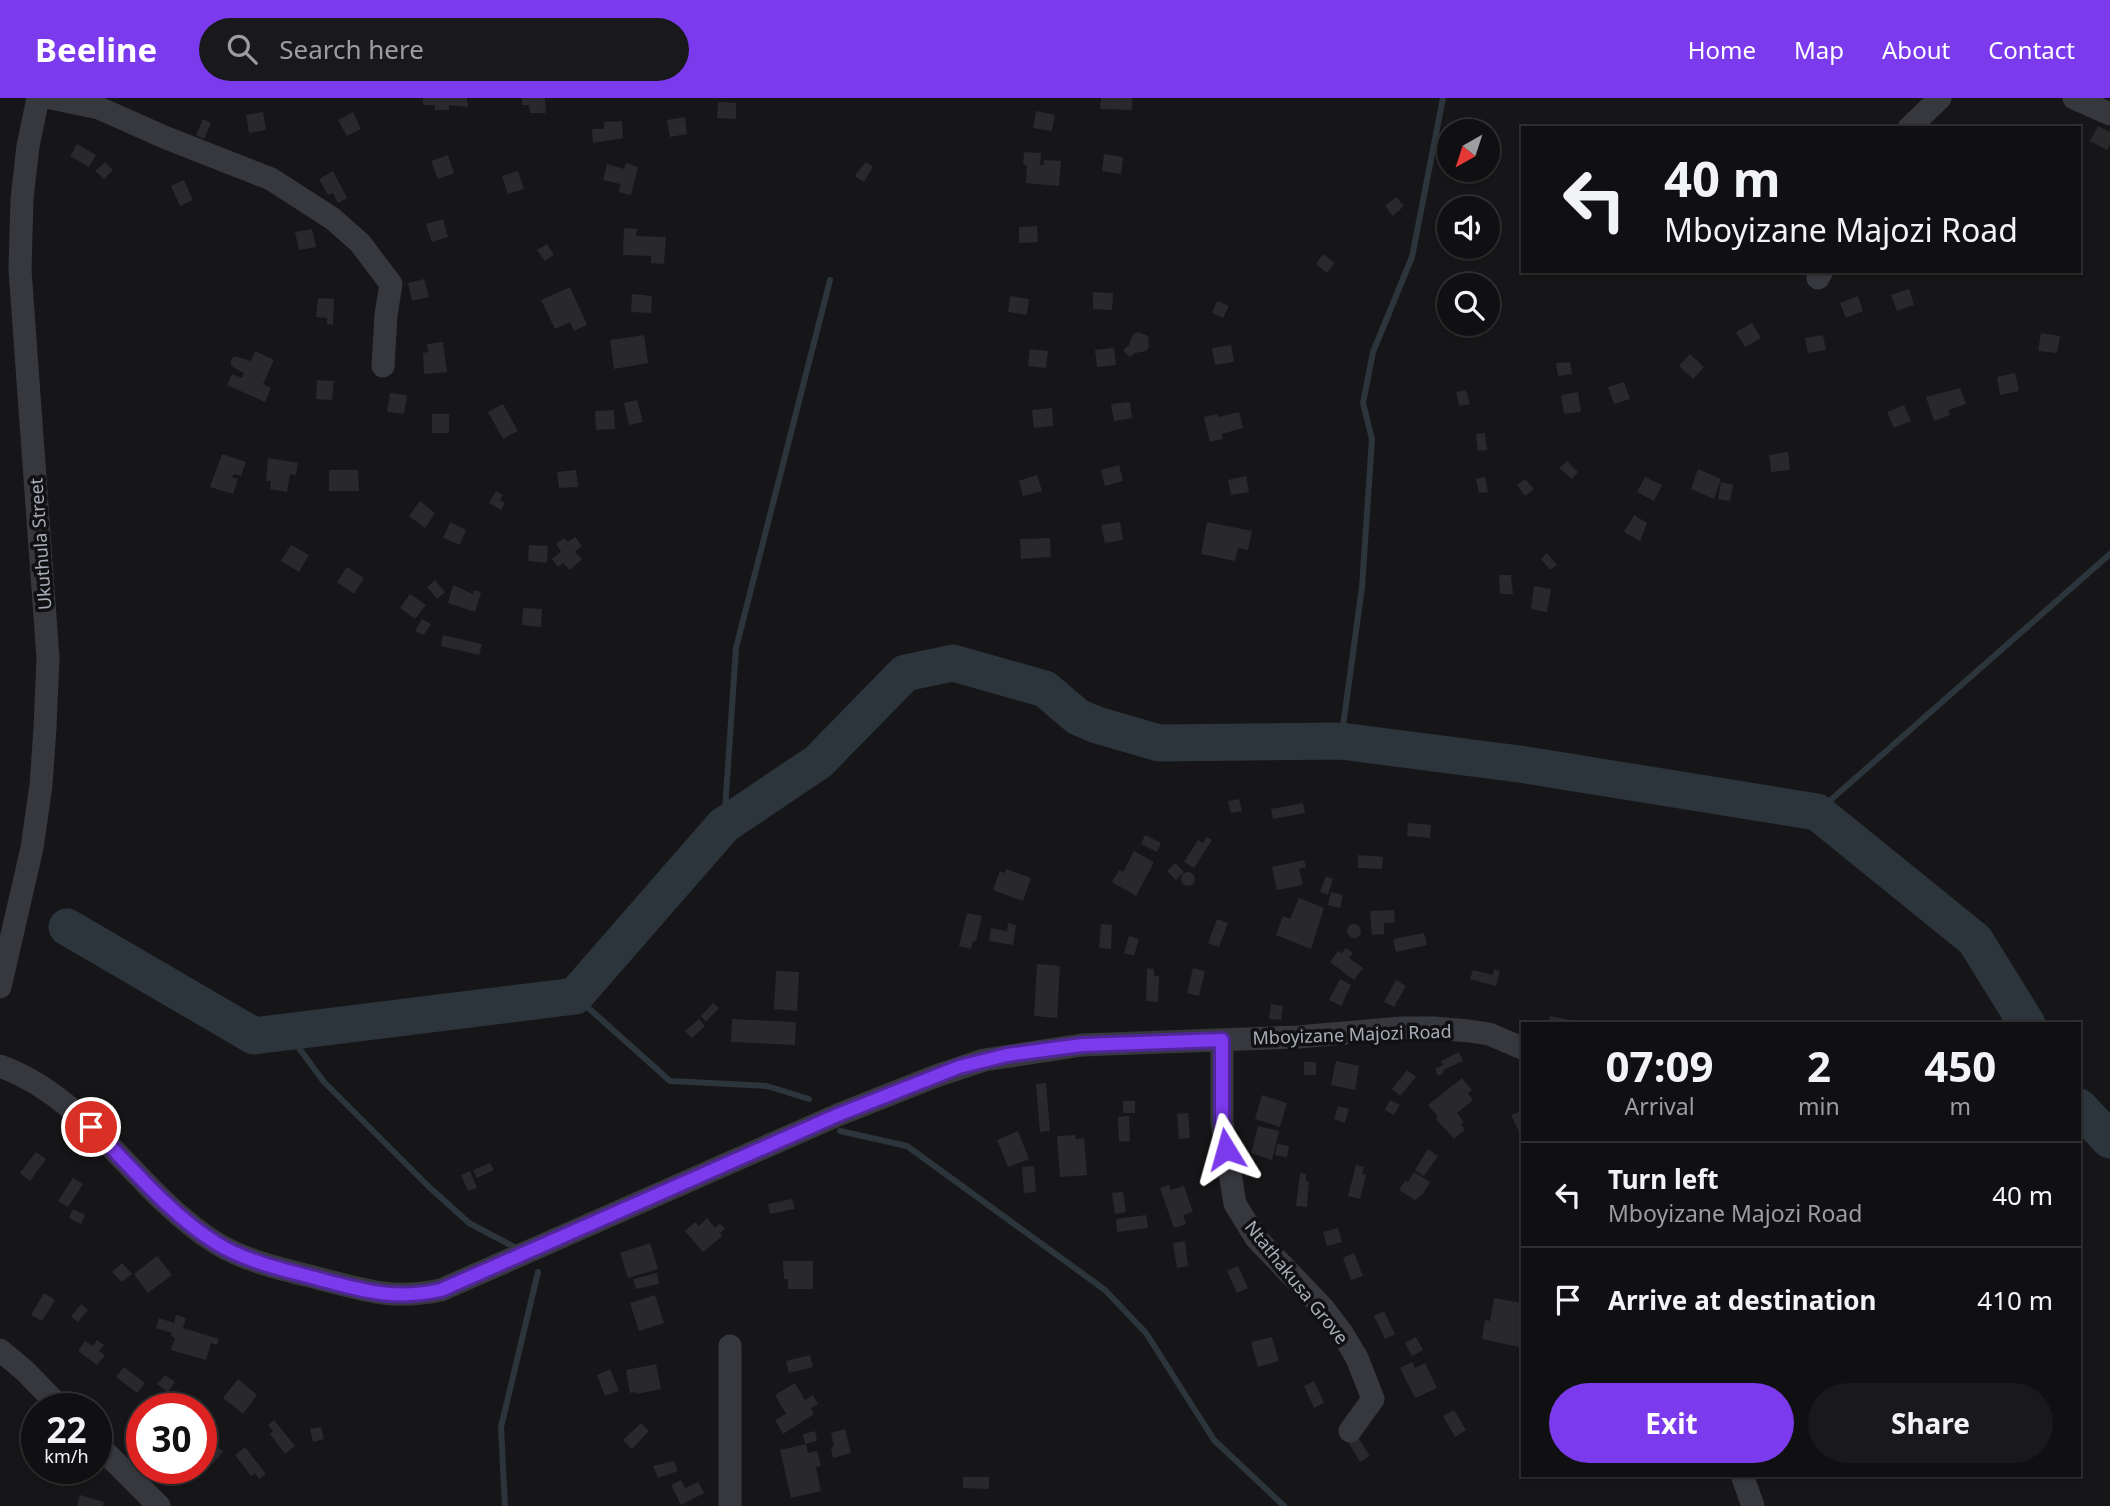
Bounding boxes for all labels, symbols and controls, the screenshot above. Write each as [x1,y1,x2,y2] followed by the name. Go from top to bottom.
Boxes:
[199,18,689,81] search box
[35,27,157,72] text: Beeline
[223,30,261,68] icon: search
[279,31,424,67] text: Search here
[1688,33,1756,66] text: Home
[1794,33,1844,66] text: Map
[1882,33,1950,66] text: About
[1988,33,2075,66] text: Contact
[1437,119,1500,182] north arrow
[1437,119,1500,336] map controls
[1664,145,1781,211] text: 40 m
[1549,154,1640,245] icon: left
[1437,196,1500,259] button: sound
[1664,208,2018,251] text: Mboyizane Majozi Road
[1437,273,1500,336] button: search
[23,477,57,611] street label: Ukuthula Street
[1252,1019,1452,1049] street label: Mboyizane Majozi Road
[1606,1037,1713,1094] text: 07:09
[1807,1037,1831,1094] text: 2
[1924,1037,1996,1094] text: 450
[1624,1090,1695,1122] text: Arrival
[1798,1090,1840,1122] text: min
[1950,1090,1971,1122] text: m
[61,1097,121,1157] pin
[72,1108,110,1146] icon: arrive
[1189,1112,1263,1186] position arrow
[1608,1161,1719,1197] text: Turn left
[1549,1176,1587,1214] icon: left
[1992,1177,2053,1213] text: 40 m
[1608,1197,1862,1229] text: Mboyizane Majozi Road
[1240,1215,1354,1349] street label: Ntathakusa Grove
[1549,1281,1587,1319] icon: arrive
[1608,1282,1877,1318] text: Arrive at destination
[1977,1282,2053,1318] text: 410 m
[1549,1383,1794,1463] button: Exit
[1808,1383,2053,1463] button: Share
[126,1393,217,1484] speed limit sign: 30
[46,1406,87,1453] text: 22
[44,1444,89,1468] text: km/h

